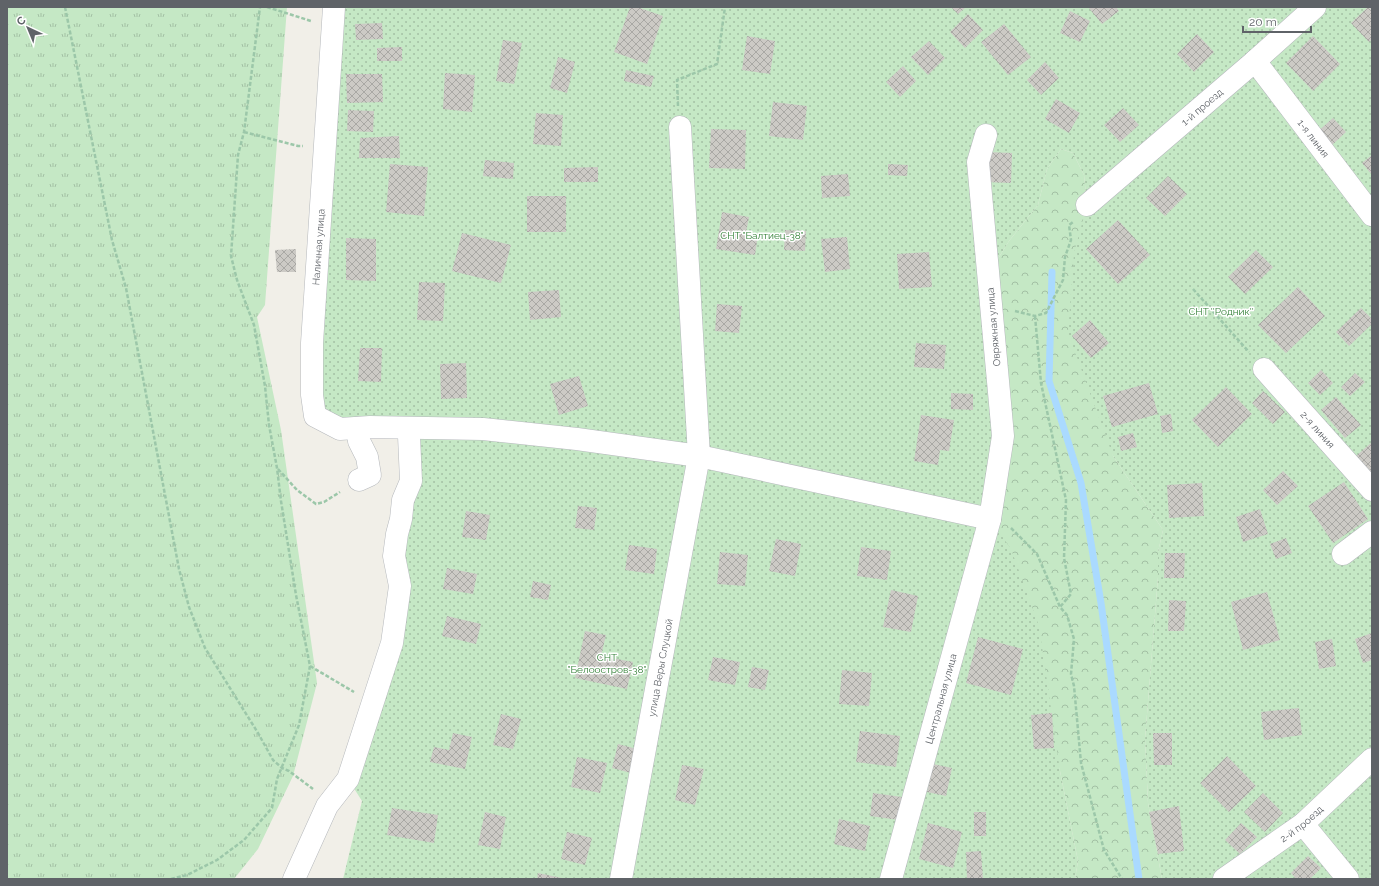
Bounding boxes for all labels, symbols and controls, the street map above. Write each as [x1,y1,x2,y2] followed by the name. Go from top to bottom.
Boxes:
[8,8,48,48] north arrow
[1243,8,1311,34] scale bar
[14,14,29,28] text: С
[1249,15,1277,29] text: 20 m
[1179,86,1225,128] street label: 1-й проезд
[1295,117,1331,160] street label: 1-я линия
[310,208,327,286] street label: Наличная улица
[720,230,804,241] park label: СНТ "Балтиец-38"
[985,287,1002,367] street label: Овряжная улица
[1188,306,1254,317] park label: СНТ ''Родник''
[1298,409,1337,451] street label: 2-я линия
[646,618,675,718] street label: улица Веры Слуцкой
[568,652,646,675] park label: СНТ "Белоостров-38"
[923,652,959,745] street label: Центральная улица
[1278,803,1325,845] street label: 2-й проезд

